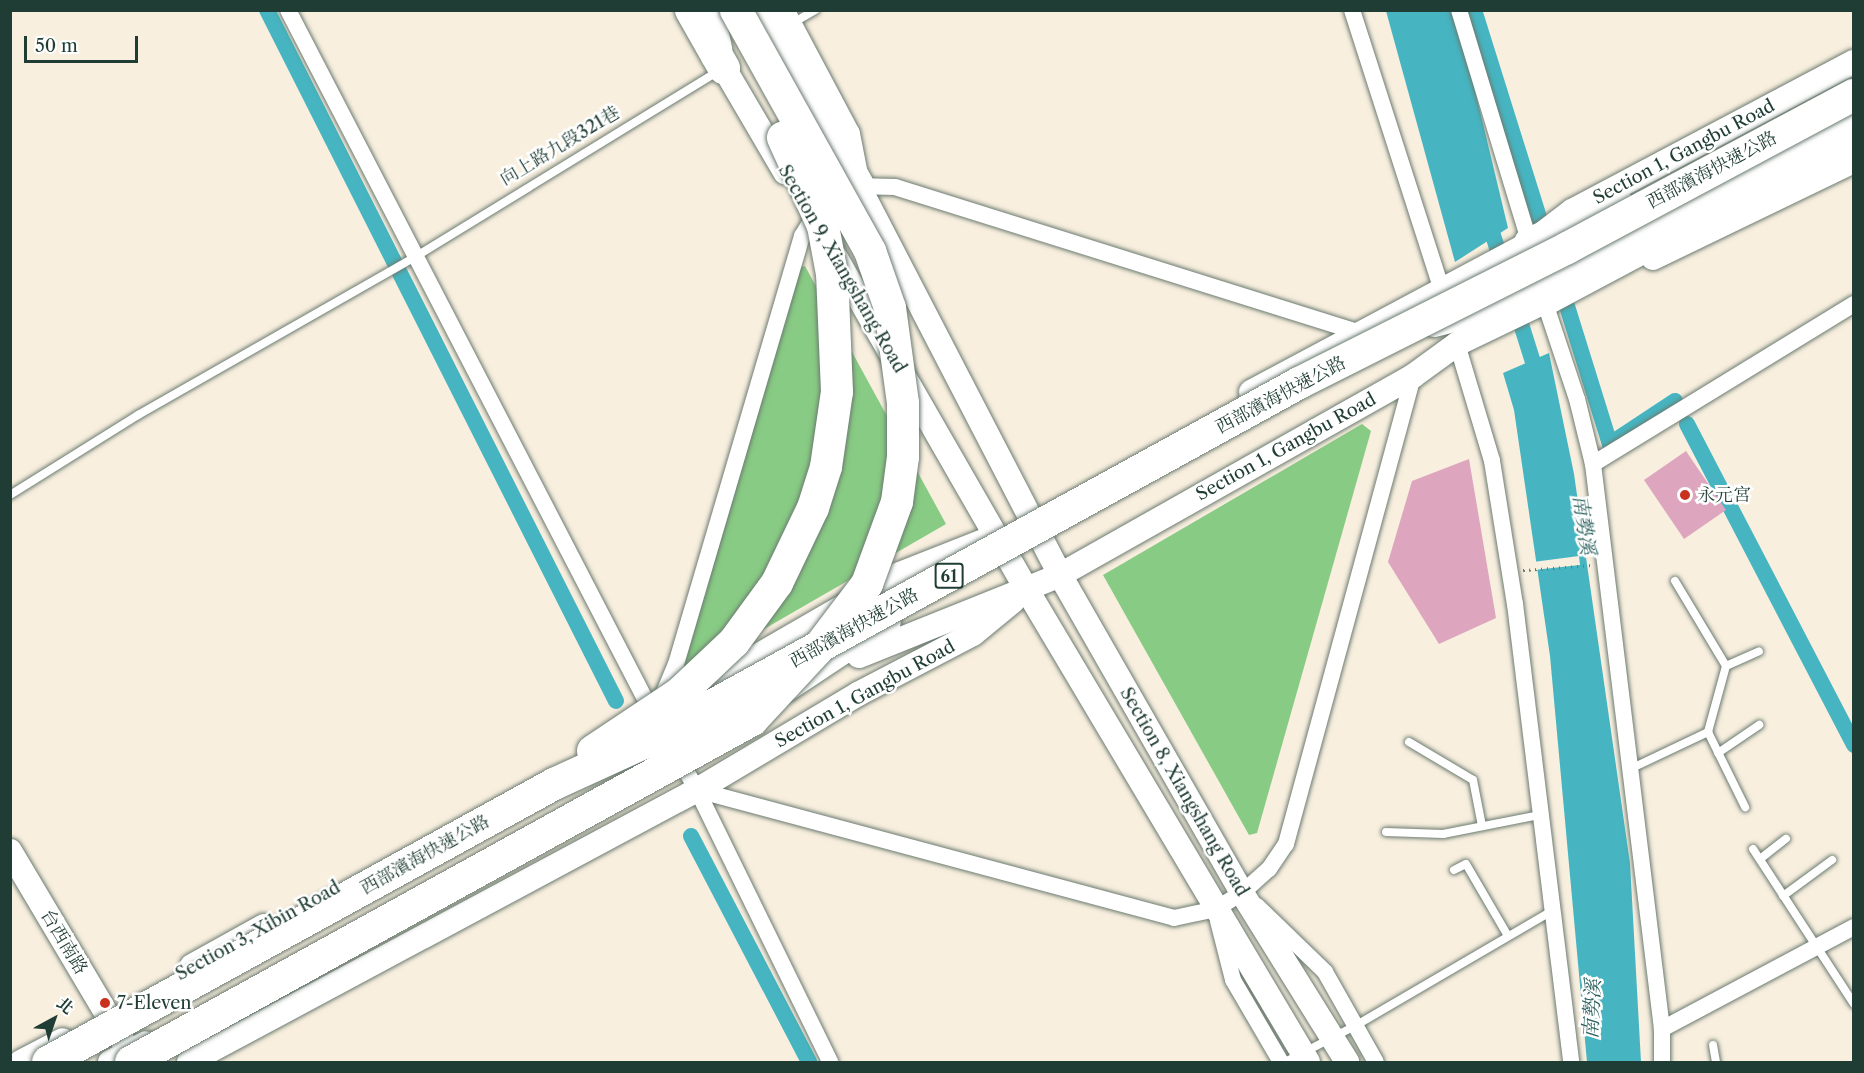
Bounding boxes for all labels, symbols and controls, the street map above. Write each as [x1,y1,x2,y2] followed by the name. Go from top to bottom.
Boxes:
[27,24,141,62] scale bar
[35,35,78,57] text: 50 m
[1590,95,1778,209] street label: Section 1, Gangbu Road
[496,102,624,190] street label: 向上路九段321巷
[1643,127,1781,213] street label: 西部濱海快速公路
[773,161,911,377] street label: Section 9, Xiangshang Road
[1212,352,1350,438] street label: 西部濱海快速公路
[1192,389,1380,505] street label: Section 1, Gangbu Road
[1697,484,1751,506] place label: 永元宮
[1678,488,1692,502] marker: 永元宮
[1568,494,1600,556] water label: 南勢溪
[934,563,964,589] road number: 61
[786,584,922,672] street label: 西部濱海快速公路
[771,636,959,752] street label: Section 1, Gangbu Road
[1115,684,1253,900] street label: Section 8, Xiangshang Road
[357,811,493,899] street label: 西部濱海快速公路
[172,877,344,985] street label: Section 3, Xibin Road
[36,906,92,978] street label: 台西南路
[1578,978,1606,1040] water label: 南勢溪
[24,989,84,1049] north arrow
[53,992,78,1018] text: 北
[117,992,192,1014] place label: 7-Eleven
[98,996,112,1010] marker: 7-Eleven

